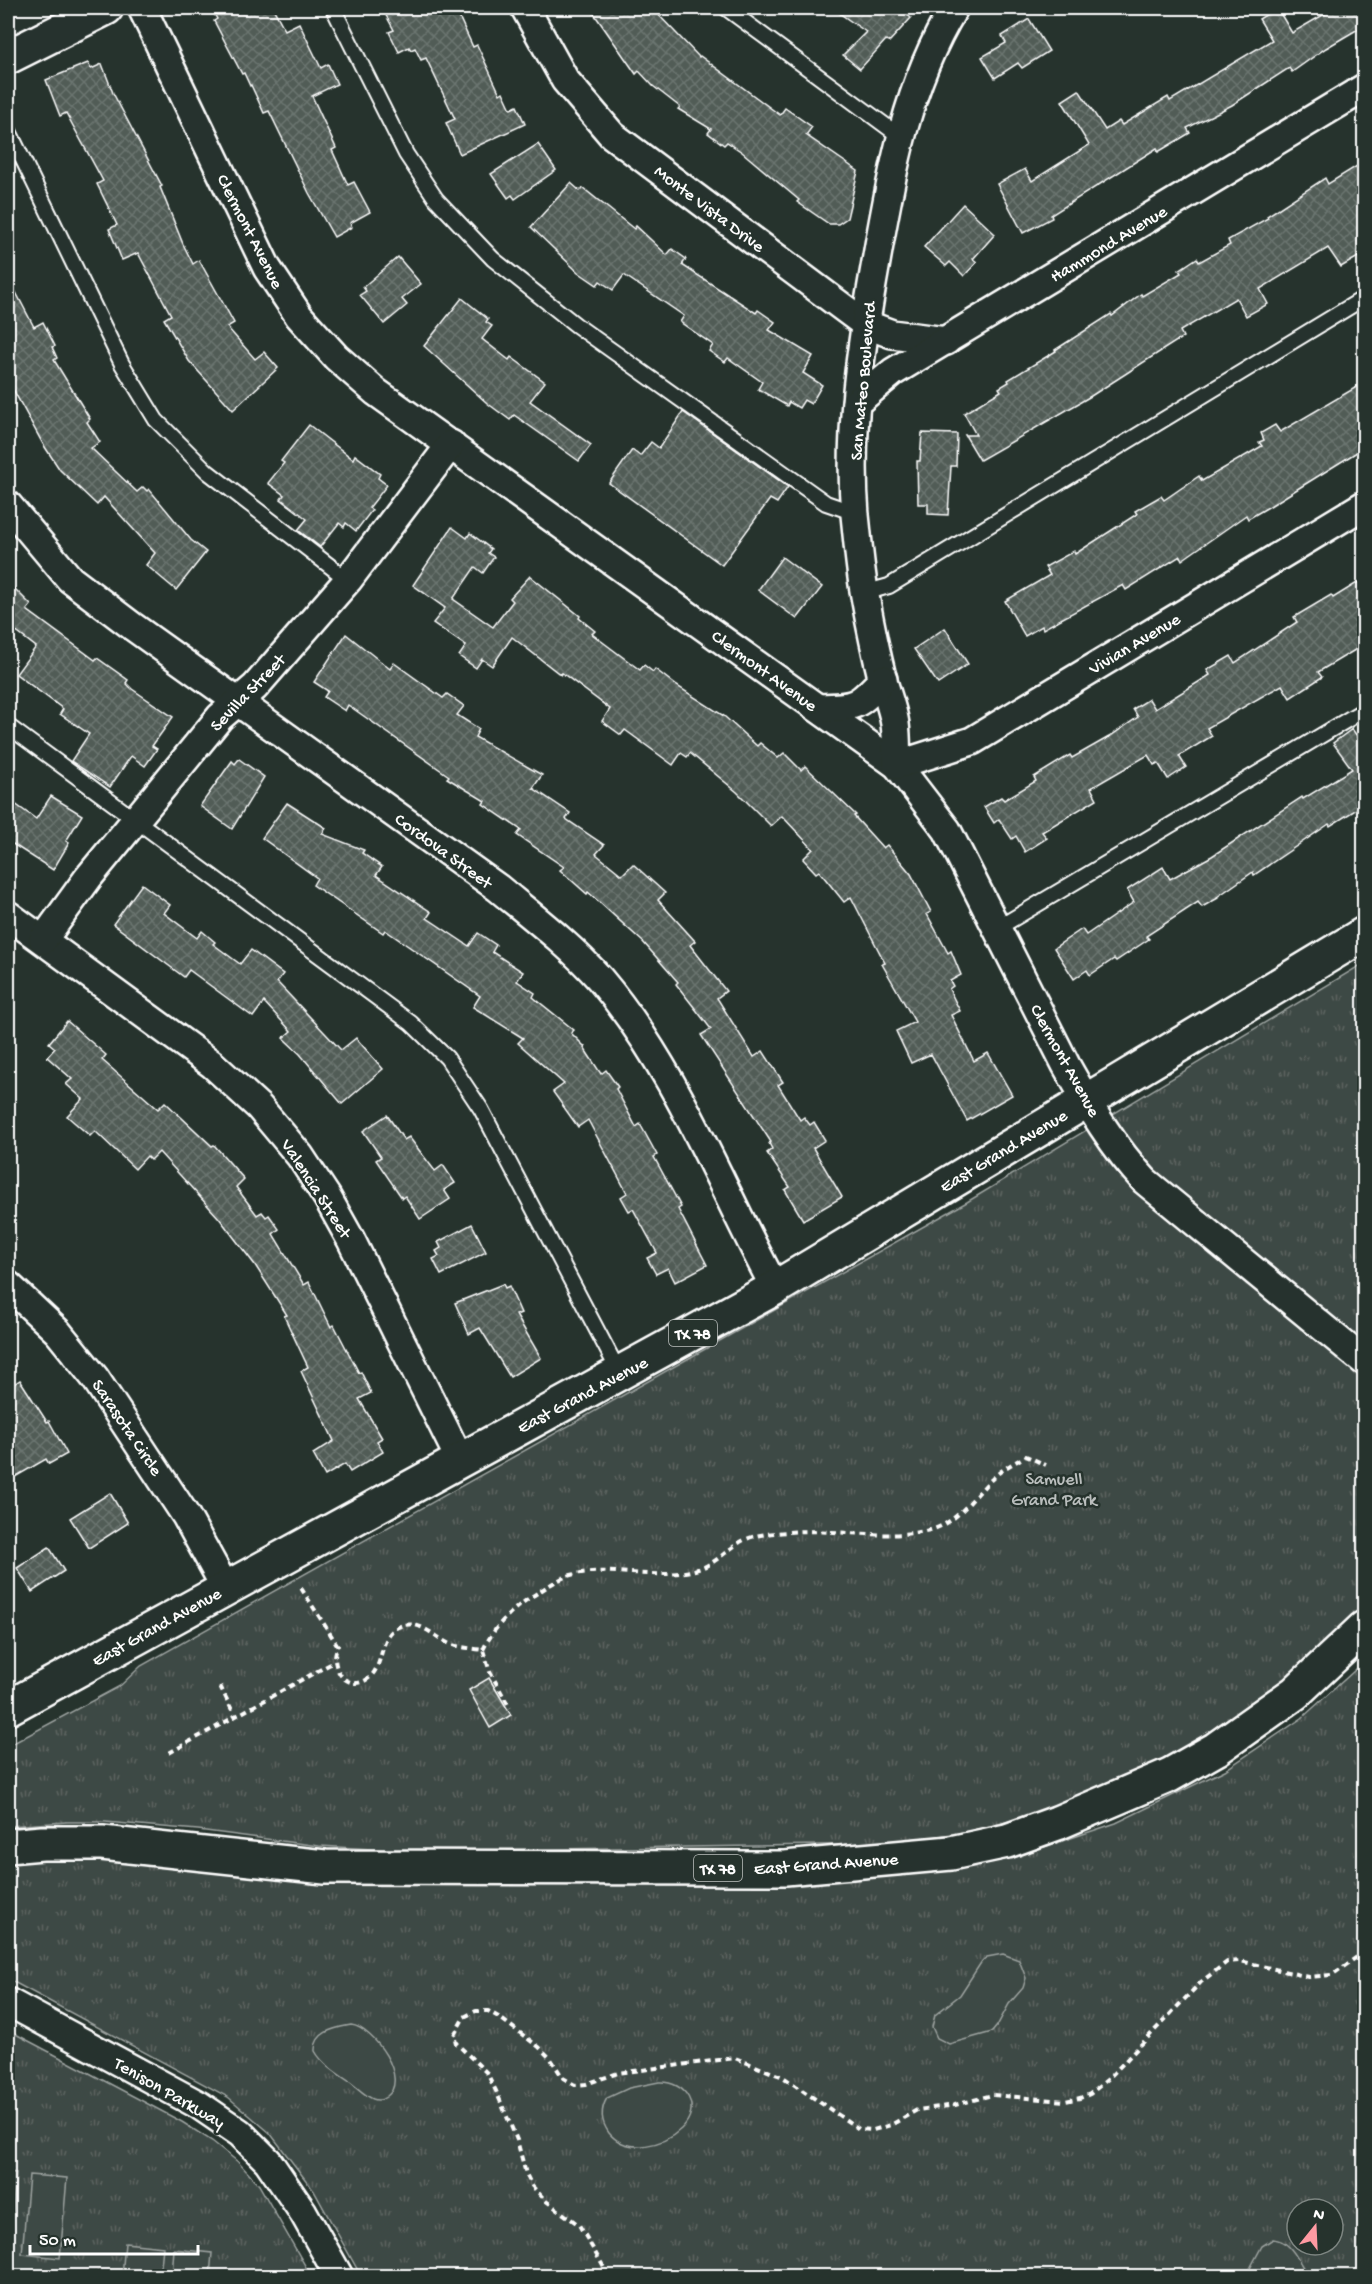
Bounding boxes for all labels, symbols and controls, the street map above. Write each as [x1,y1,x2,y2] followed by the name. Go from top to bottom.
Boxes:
[649,162,768,259] street label: Monte Vista Drive
[211,171,287,294] street label: Clermont Avenue
[1047,202,1172,288] street label: Hammond Avenue
[847,300,882,461] street label: San Mateo Boulevard
[1085,609,1185,681] street label: Vivian Avenue
[706,627,821,718] street label: Clermont Avenue
[207,649,292,737] street label: Sevilla Street
[390,810,497,895] street label: Cordova Street
[1024,1001,1104,1122] street label: Clermont Avenue
[937,1106,1072,1198] street label: East Grand Avenue
[274,1135,356,1244] street label: Valencia Street
[669,1320,717,1346] road number: TX 78
[514,1353,653,1439] street label: East Grand Avenue
[86,1376,166,1481] street label: Sarasota Circle
[1011,1470,1099,1512] park label: Samuell Grand Park
[89,1584,226,1672] street label: East Grand Avenue
[753,1850,900,1881] street label: East Grand Avenue
[694,1855,742,1881] road number: TX 78
[109,2053,228,2134] street label: Tenison Parkway
[1285,2197,1345,2257] north arrow
[1311,2205,1327,2227] text: N
[30,2218,198,2256] scale bar
[39,2231,76,2252] text: 50 m

